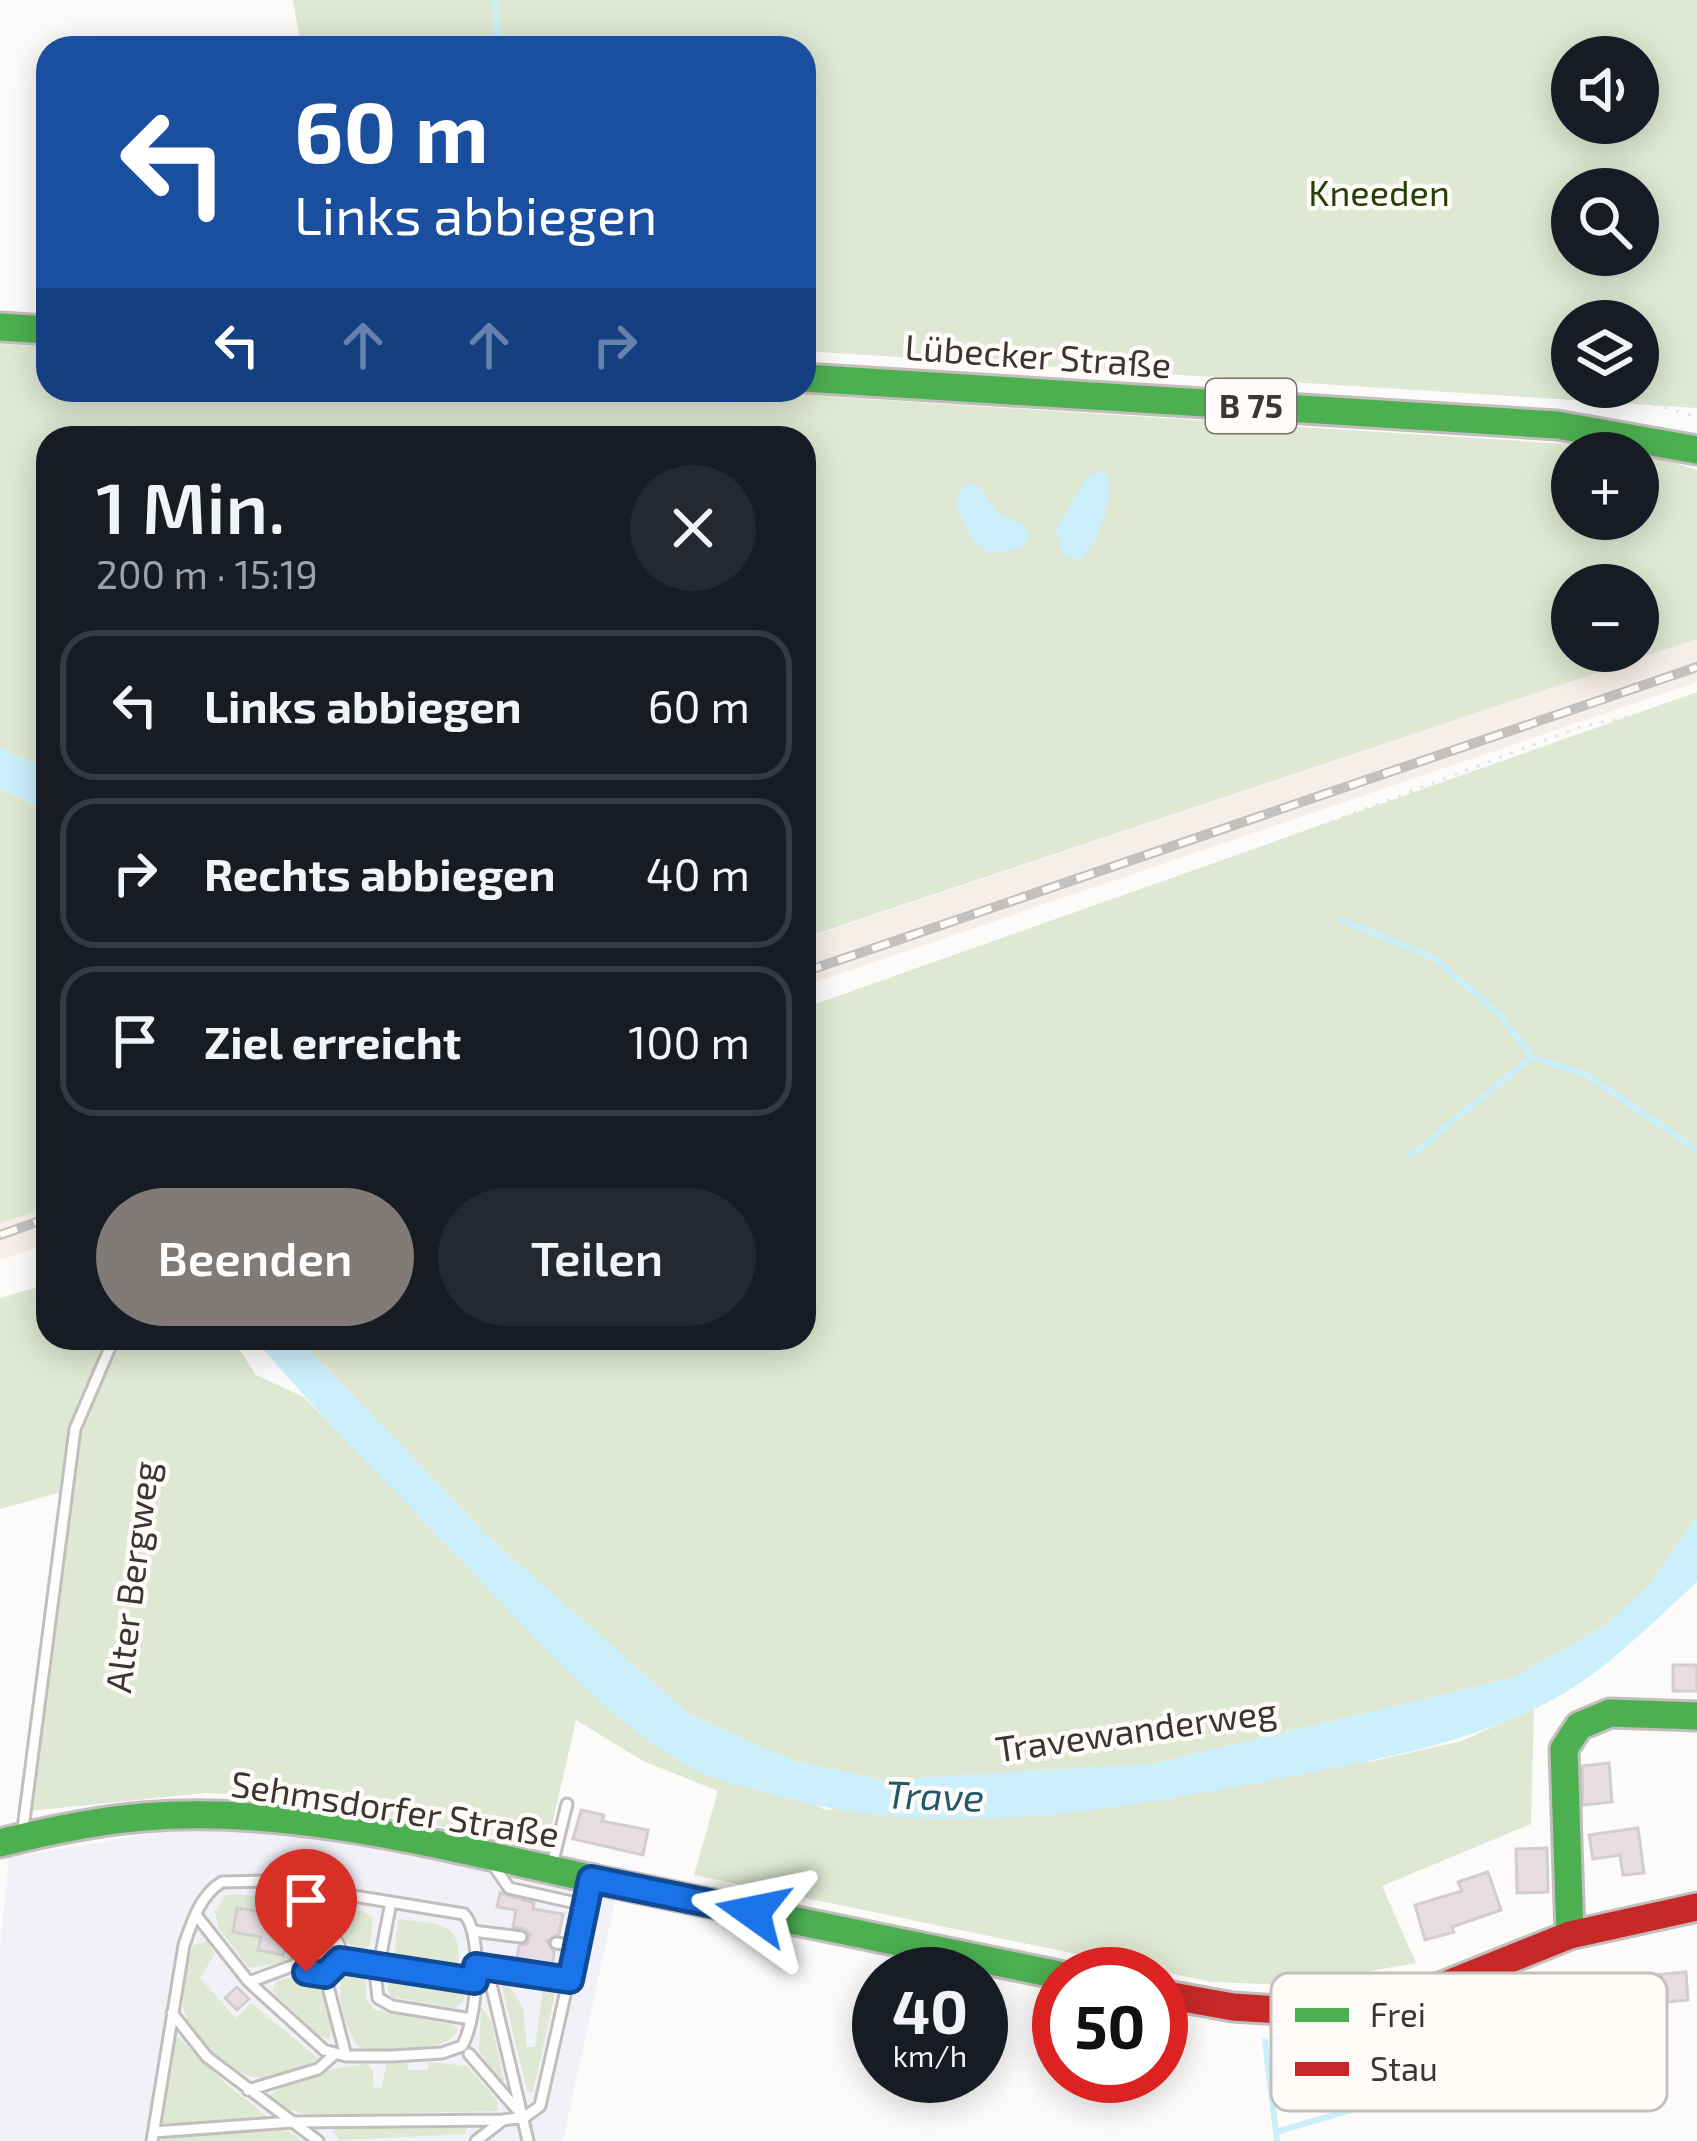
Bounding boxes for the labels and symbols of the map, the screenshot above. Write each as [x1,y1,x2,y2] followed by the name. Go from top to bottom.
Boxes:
[1308,170,1450,213] park label: Kneeden
[904,324,1173,385] street label: Lübecker Straße
[1206,379,1296,433] road number: B 75
[95,1459,166,1695] street label: Alter Bergweg
[992,1687,1279,1770] street label: Travewanderweg
[228,1760,562,1855] street label: Sehmsdorfer Straße
[885,1769,985,1820] water label: Trave
[255,1849,357,1972] pin
[690,1849,816,1975] position arrow
[1032,1947,1188,2103] speed limit sign: 50
[1271,1973,1667,2111] legend
[1370,1994,1426,2034] text: Frei
[1370,2048,1438,2088] text: Stau

